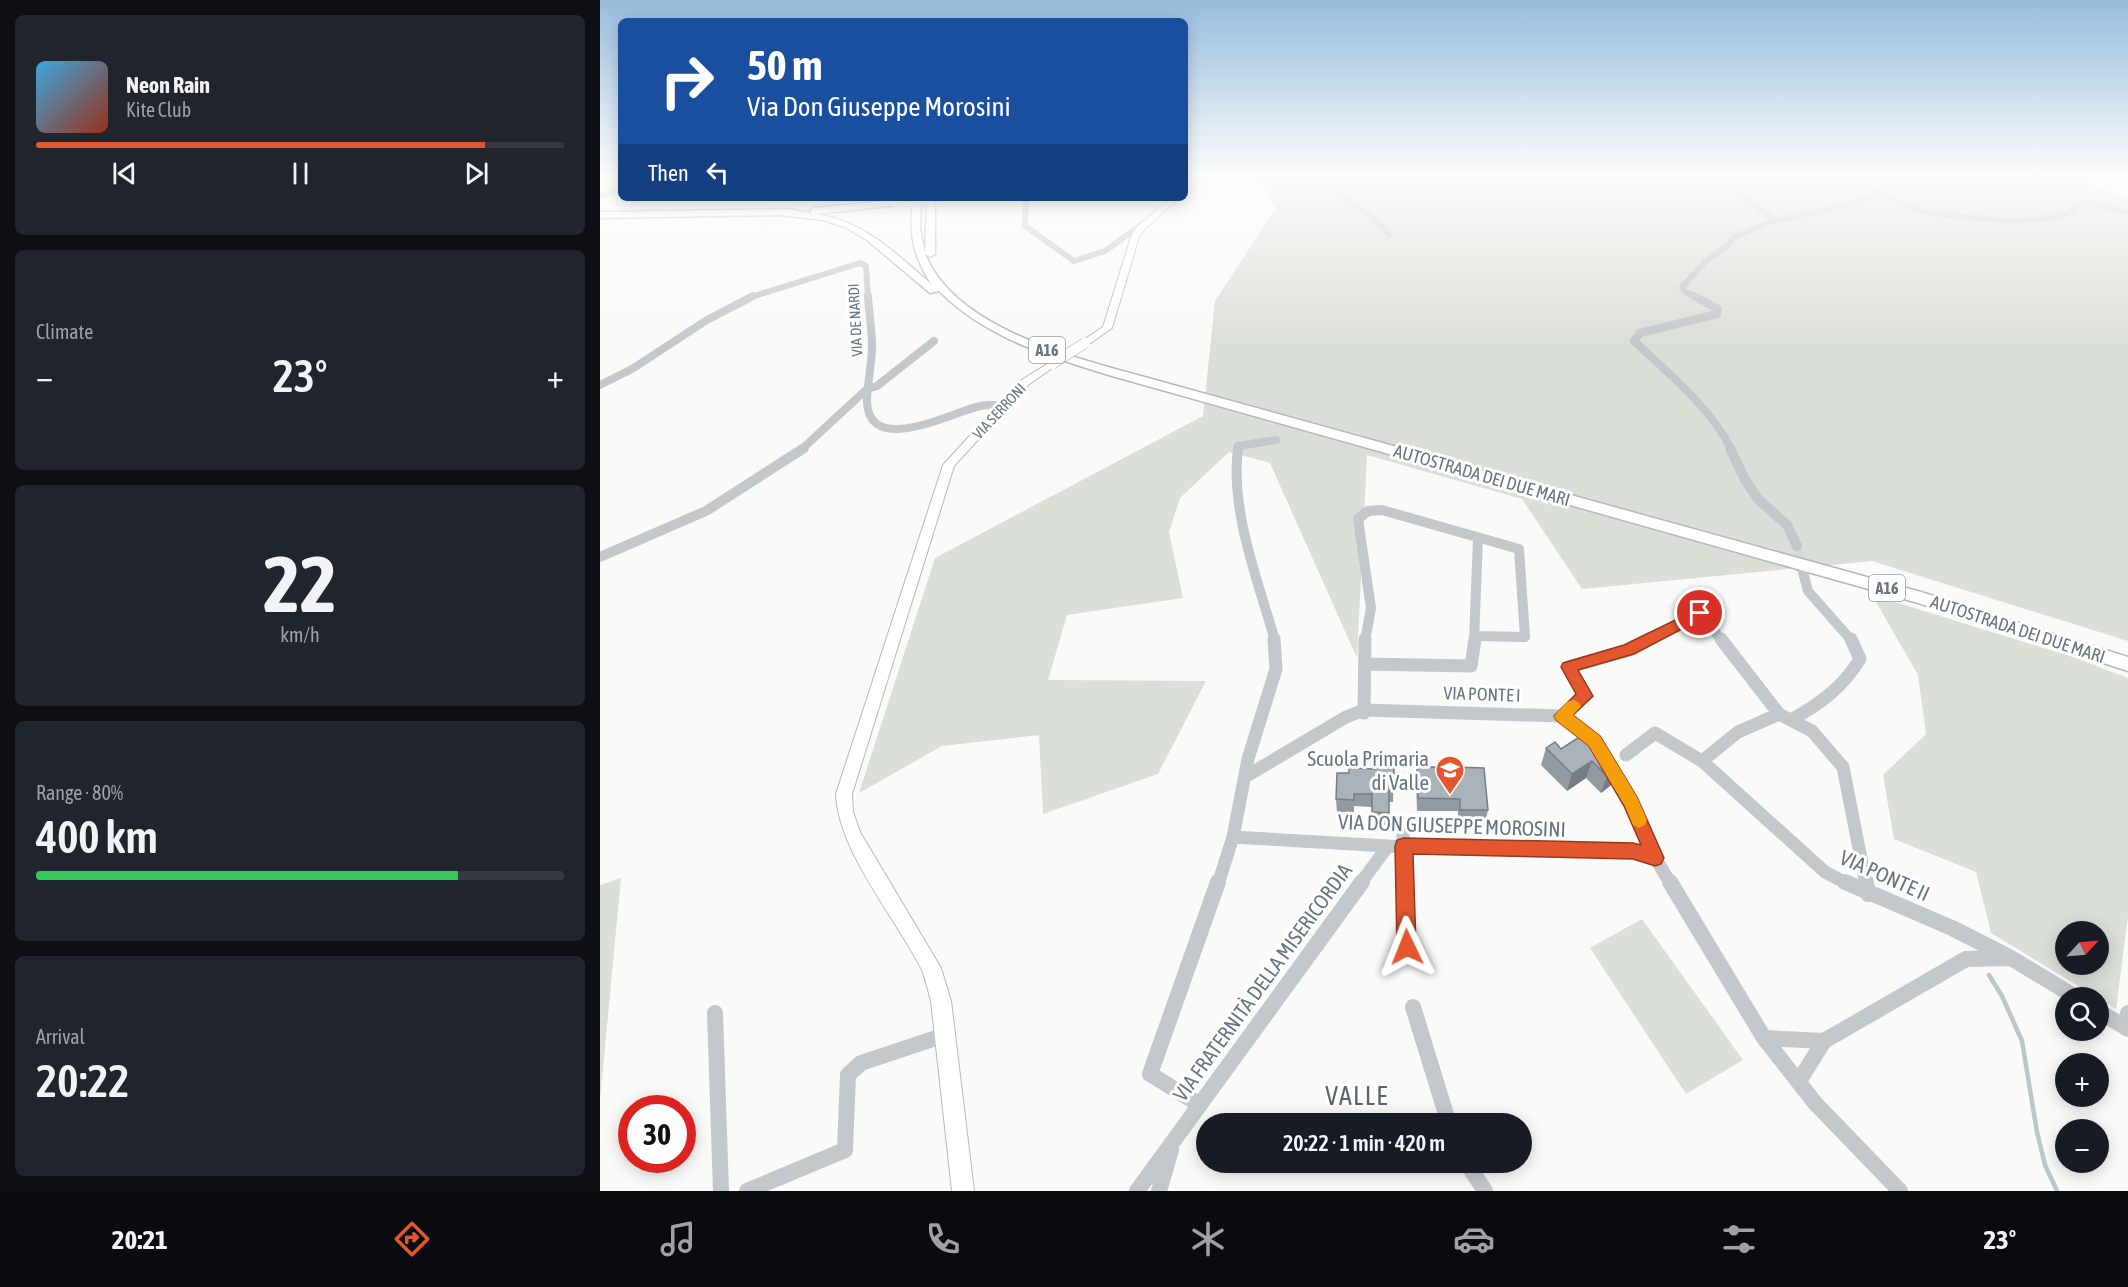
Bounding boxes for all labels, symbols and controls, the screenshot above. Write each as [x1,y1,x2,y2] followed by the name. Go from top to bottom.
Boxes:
[747,41,822,89] text: 50 m
[648,42,726,120] icon: right
[126,72,210,98] text: Neon Rain
[747,91,1011,122] text: Via Don Giuseppe Morosini
[126,98,191,121] text: Kite Club
[701,156,734,189] icon: left
[108,157,141,190] icon: previous
[284,157,317,190] icon: pause
[460,157,493,190] icon: next
[648,160,689,186] text: Then
[845,283,865,357] street label: VIA DE NARDI
[36,320,93,343] text: Climate
[1029,337,1065,363] road number: A16
[273,350,327,402] text: 23°
[36,357,53,395] text: −
[547,357,564,395] text: +
[969,380,1029,442] street label: VIA SERRONI
[1392,440,1572,510] street label: AUTOSTRADA DEI DUE MARI
[263,539,337,629] text: 22
[1869,575,1905,601] road number: A16
[1674,587,1725,638] pin
[1928,591,2108,667] street label: AUTOSTRADA DEI DUE MARI
[1683,596,1716,629] icon: arrive
[280,623,320,646] text: km/h
[1443,682,1521,706] street label: VIA PONTE I
[1307,746,1429,794] place label: Scuola Primaria di Valle
[1434,754,1466,796] school or university icon: Scuola Primaria di Valle
[36,781,123,804] text: Range · 80%
[1338,809,1566,841] street label: VIA DON GIUSEPPE MOROSINI
[36,811,158,863] text: 400 km
[1836,845,1934,905] street label: VIA PONTE II
[1168,858,1357,1105] street label: VIA FRATERNITÀ DELLA MISERICORDIA
[1375,915,1439,979] position arrow
[2055,921,2109,975] north arrow
[2055,921,2109,1173] map controls
[2055,987,2109,1041] button: search
[36,1025,85,1048] text: Arrival
[2055,1053,2109,1107] button: +
[36,1055,130,1107] text: 20:22
[1325,1081,1389,1111] district label: VALLE
[618,1095,696,1173] speed limit sign: 30
[2055,1119,2109,1173] button: −
[1283,1130,1445,1156] text: 20:22 · 1 min · 420 m
[391,1218,433,1260] icon: directions
[657,1218,699,1260] icon: music
[922,1218,964,1260] icon: phone
[1187,1218,1229,1260] icon: climate
[1453,1218,1495,1260] icon: car
[1718,1218,1760,1260] icon: filters
[112,1224,168,1255] text: 20:21
[1983,1224,2016,1255] text: 23°

